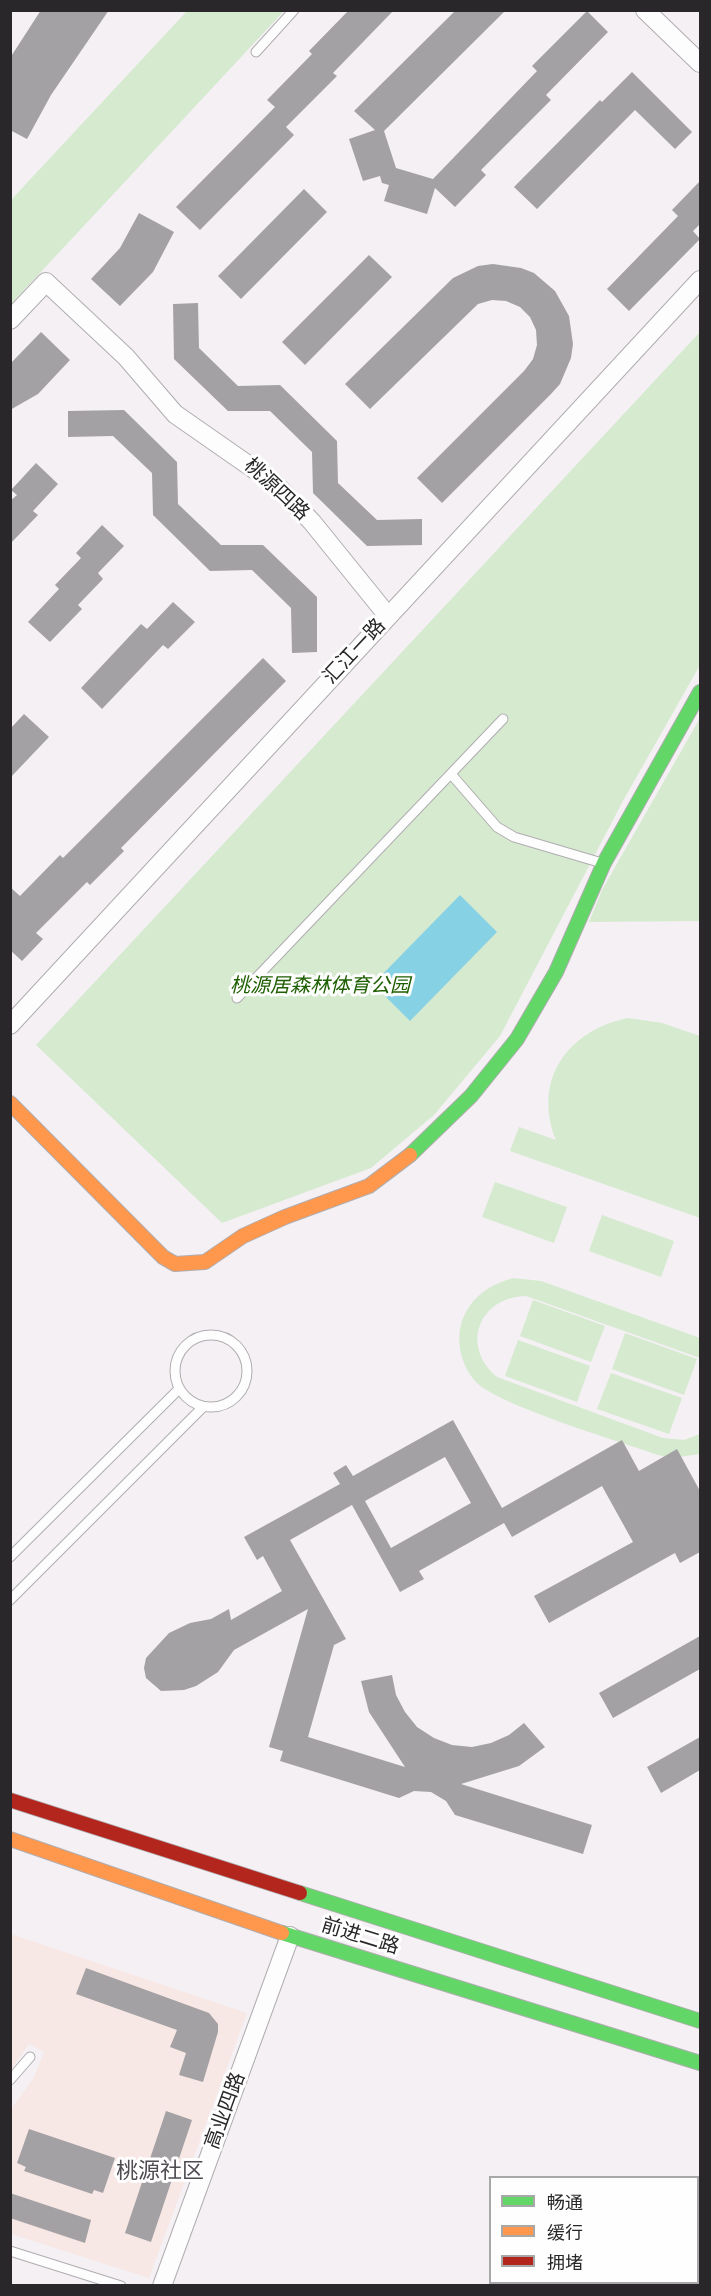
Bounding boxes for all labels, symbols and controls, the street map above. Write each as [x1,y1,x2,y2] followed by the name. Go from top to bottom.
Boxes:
[239,454,313,526] street label: 桃源四路
[319,615,391,689] street label: 汇江一路
[230,975,410,999] park label: 桃源居森林体育公园
[318,1914,402,1960] street label: 前进二路
[201,2069,251,2153] street label: 高业四路
[116,2159,204,2185] district label: 桃源社区
[489,2176,699,2284] legend
[547,2190,583,2215] text: 畅通
[547,2220,583,2245] text: 缓行
[547,2250,583,2275] text: 拥堵

